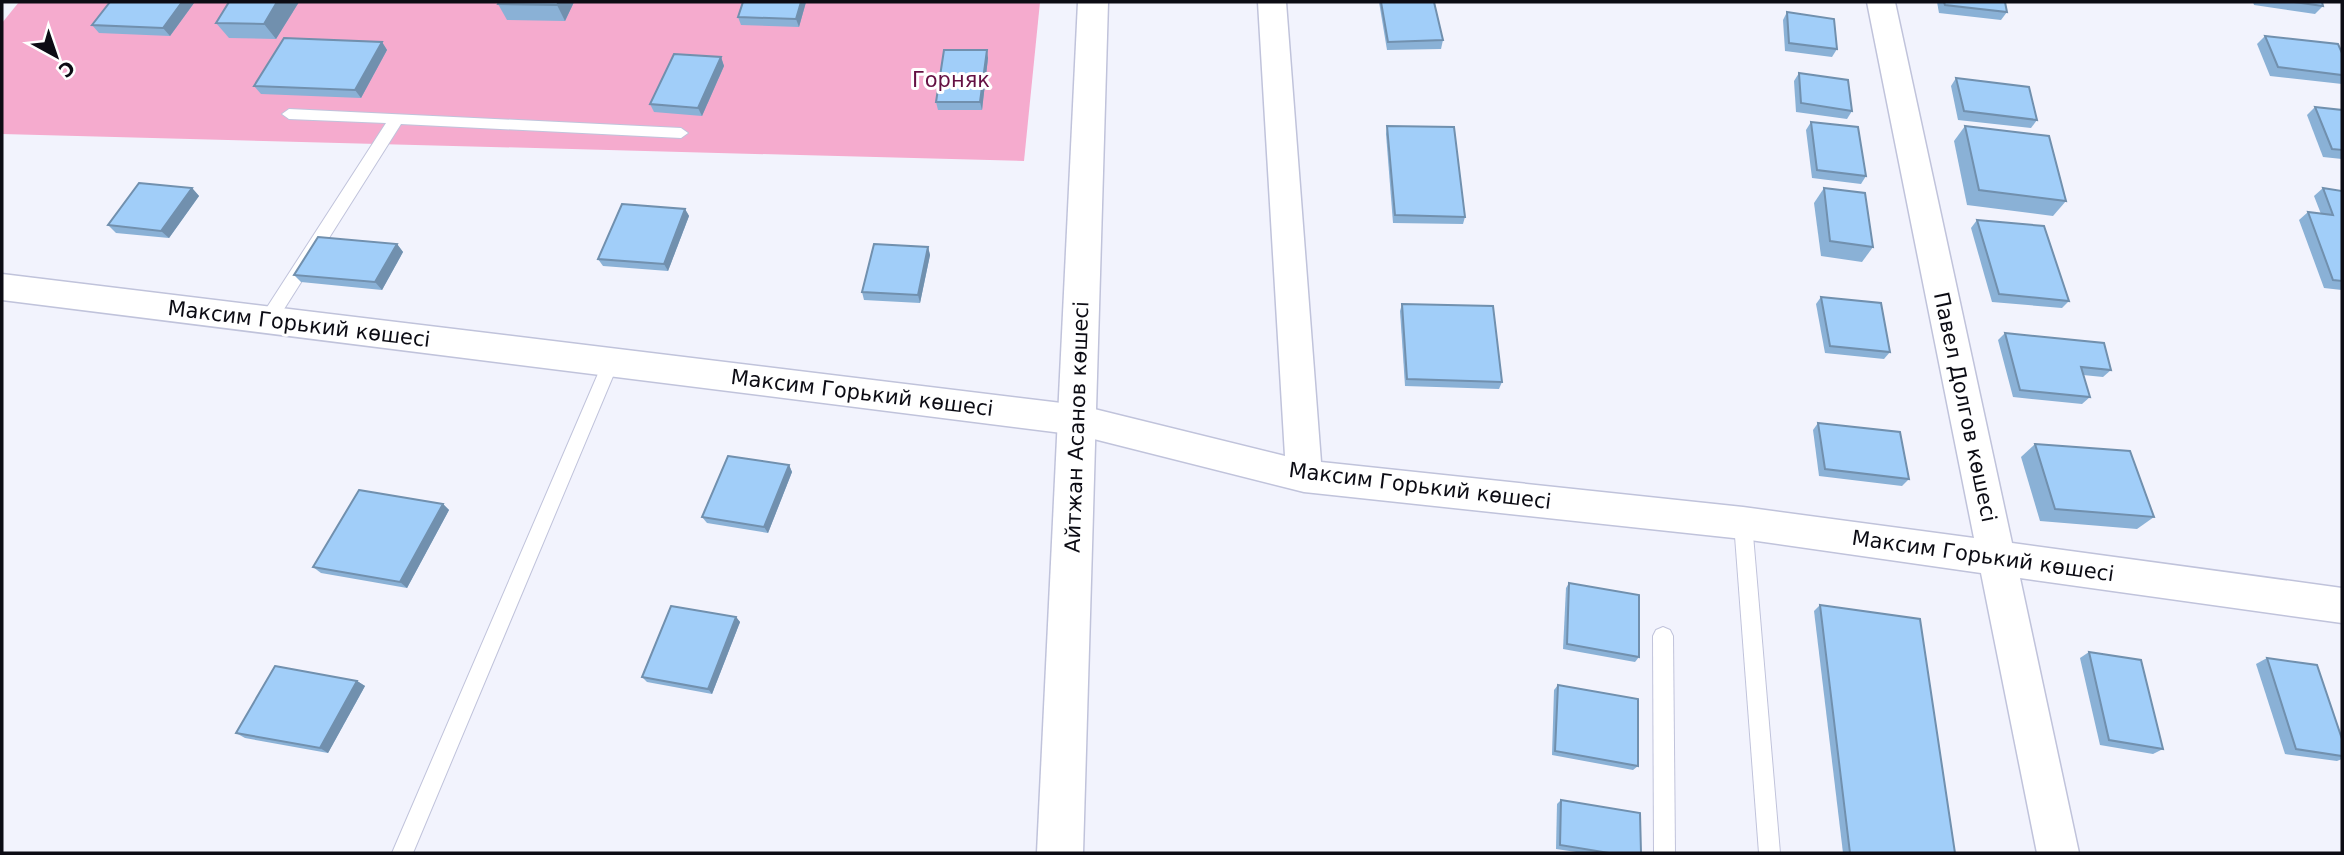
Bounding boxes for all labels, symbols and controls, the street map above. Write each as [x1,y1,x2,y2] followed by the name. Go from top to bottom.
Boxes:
[21,21,91,91] north arrow
[55,56,79,82] text: С
[912,68,990,92] park label: Горняк
[1929,290,2001,524] street label: Павел Долгов көшесі
[166,296,432,352] street label: Максим Горький көшесі
[1061,301,1093,553] street label: Айтжан Асанов көшесі
[729,365,995,421] street label: Максим Горький көшесі
[1287,458,1553,514] street label: Максим Горький көшесі
[1850,526,2116,586] street label: Максим Горький көшесі

